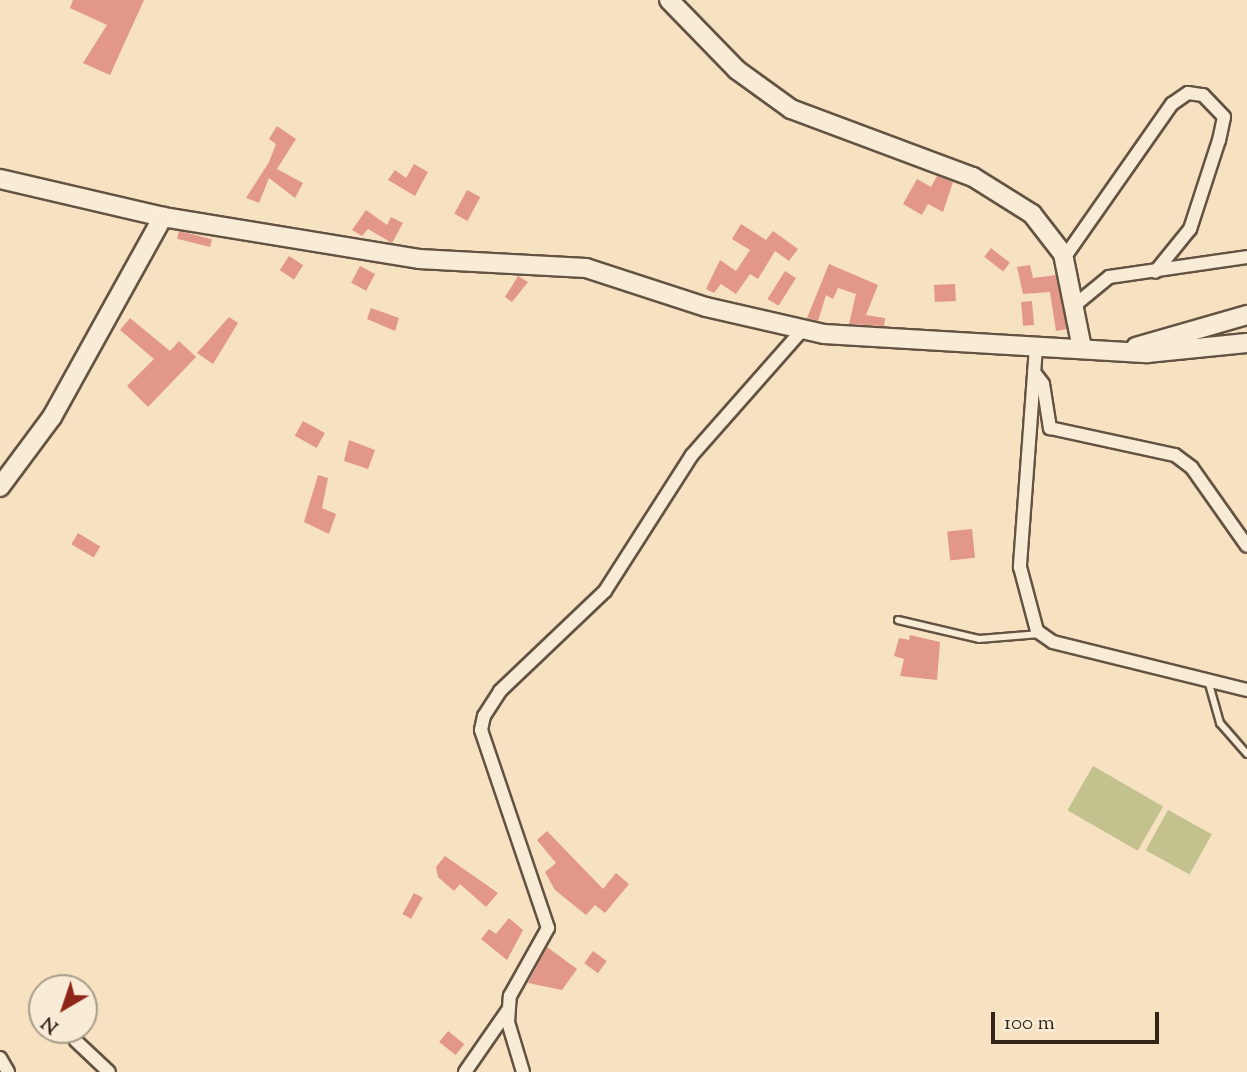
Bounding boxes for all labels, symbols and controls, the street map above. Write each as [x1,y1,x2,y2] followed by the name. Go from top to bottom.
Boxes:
[28,974,98,1044] north arrow
[995,998,1163,1042] scale bar
[36,1009,65,1039] text: N
[1004,1009,1055,1039] text: 100 m

